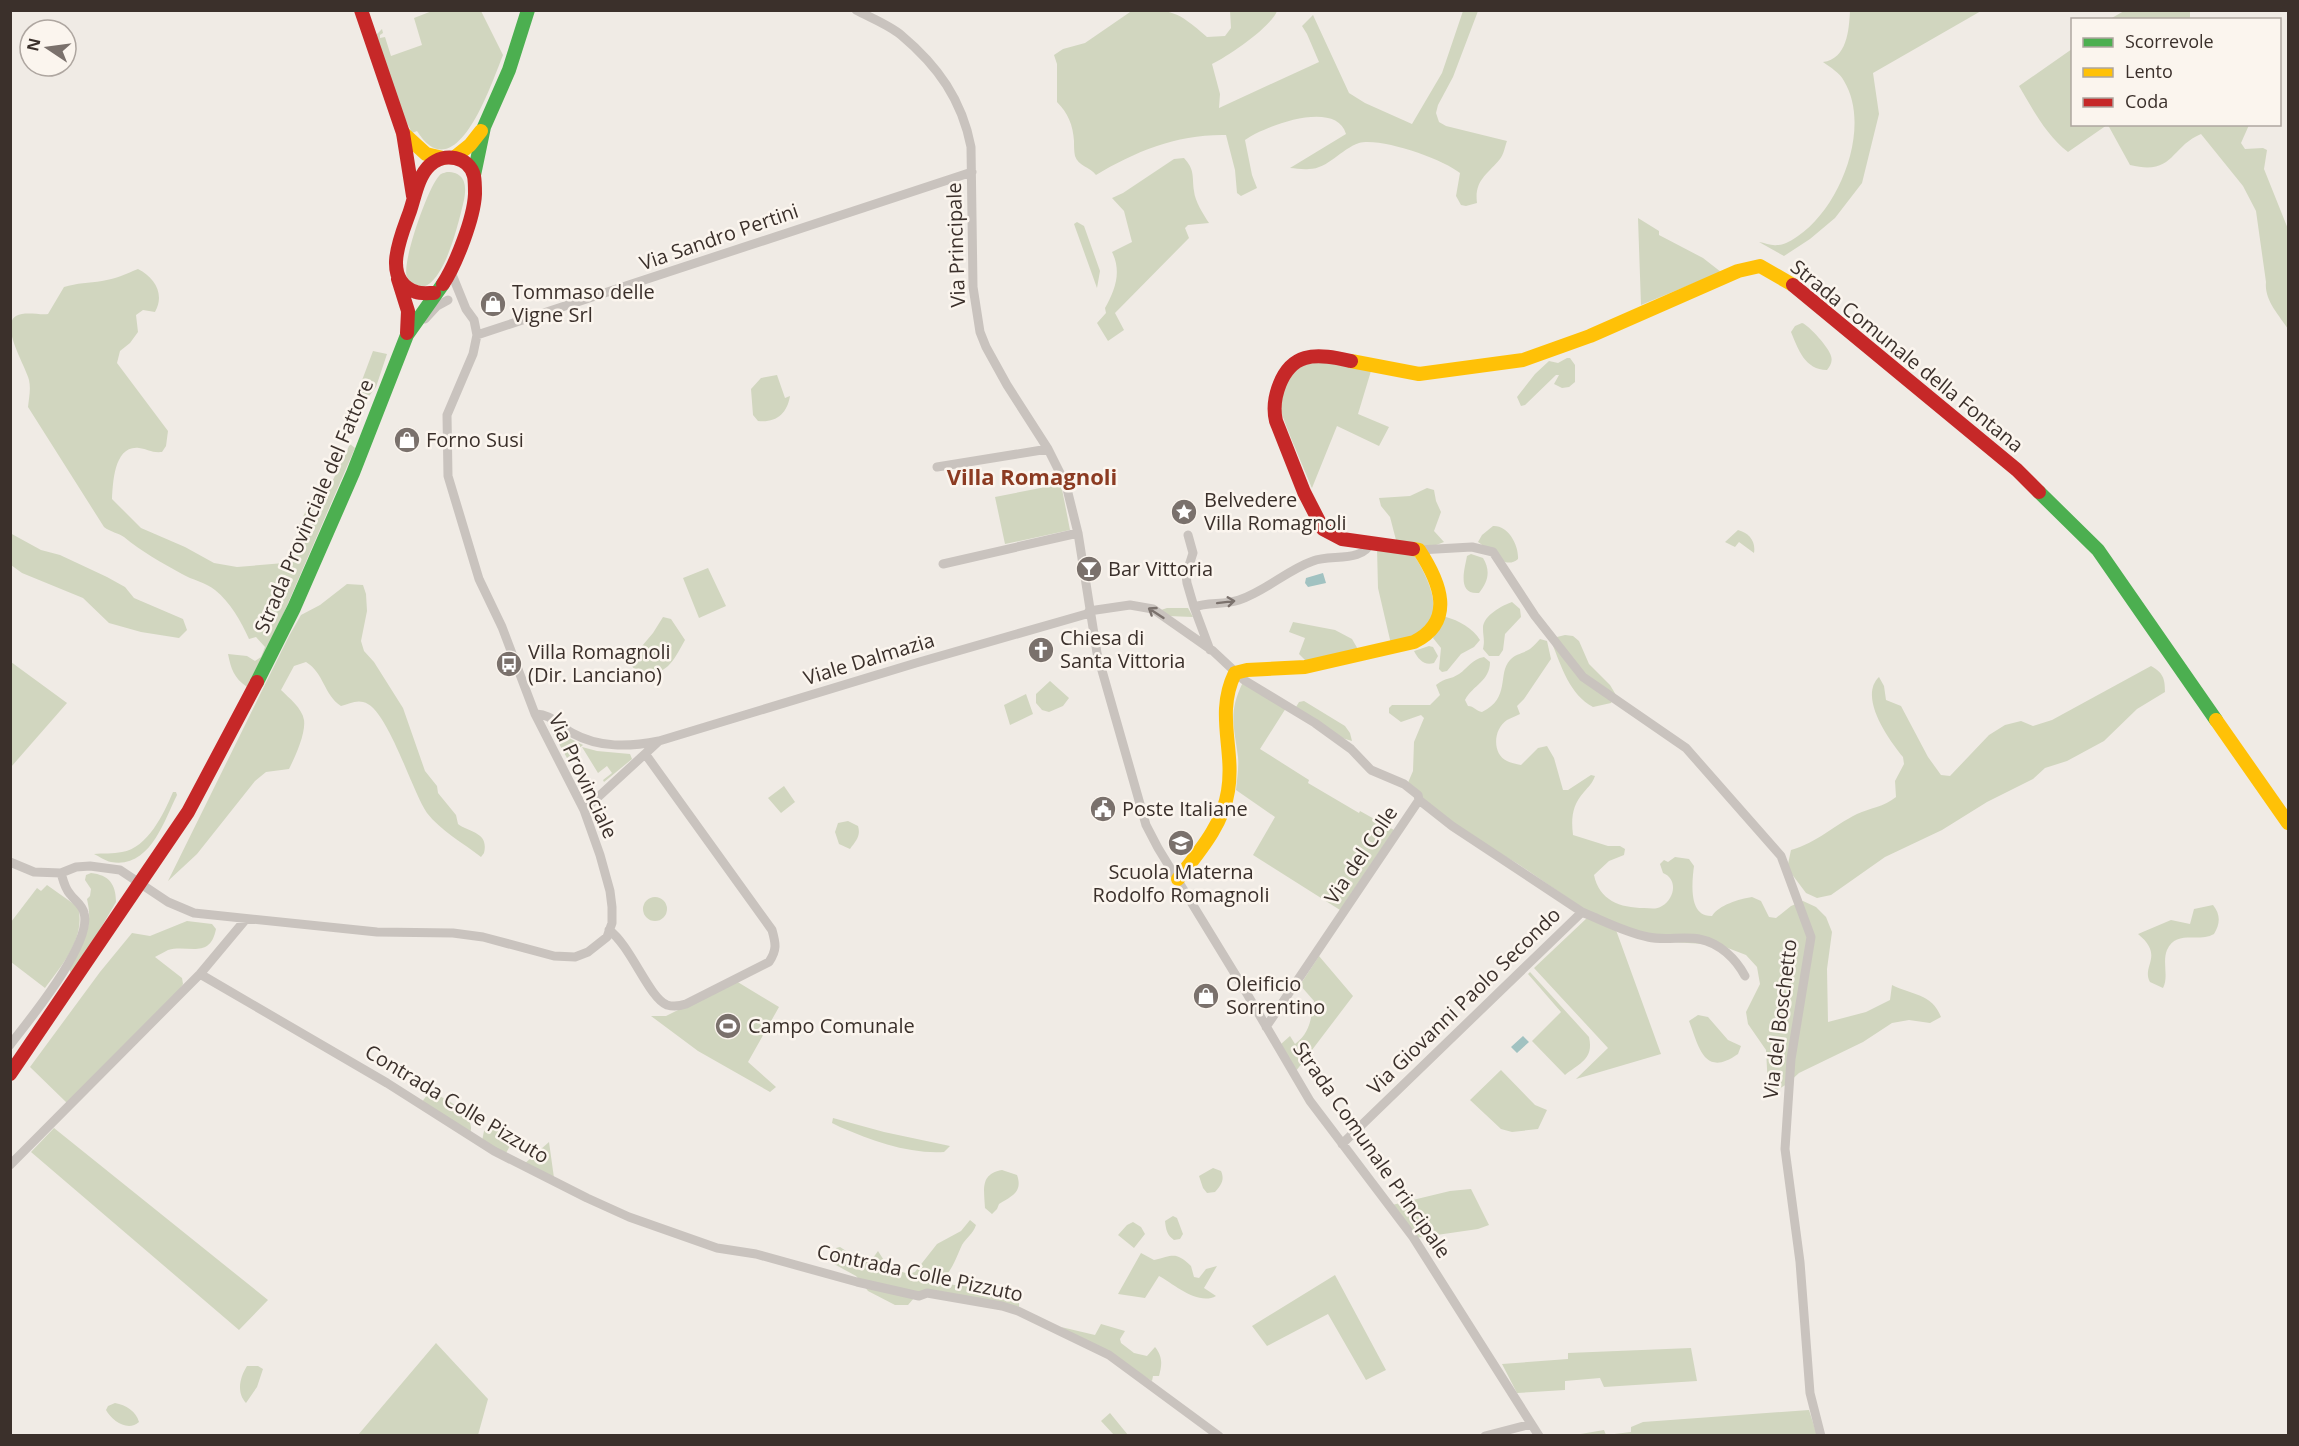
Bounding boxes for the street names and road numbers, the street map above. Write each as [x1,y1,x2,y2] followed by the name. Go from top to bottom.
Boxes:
[940,182,971,308] street label: Via Principale
[636,197,802,276] street label: Via Sandro Pertini
[1785,253,2029,458] street label: Strada Comunale della Fontana
[248,375,379,637] street label: Strada Provinciale del Fattore
[800,626,938,691] street label: Viale Dalmazia
[543,709,624,843] street label: Via Provinciale
[1318,800,1403,909] street label: Via del Colle
[1361,901,1566,1100] street label: Via Giovanni Paolo Secondo
[1756,937,1803,1100] street label: Via del Boschetto
[1287,1036,1457,1263] street label: Strada Comunale Principale
[360,1038,554,1169] street label: Contrada Colle Pizzuto
[814,1237,1026,1308] street label: Contrada Colle Pizzuto

